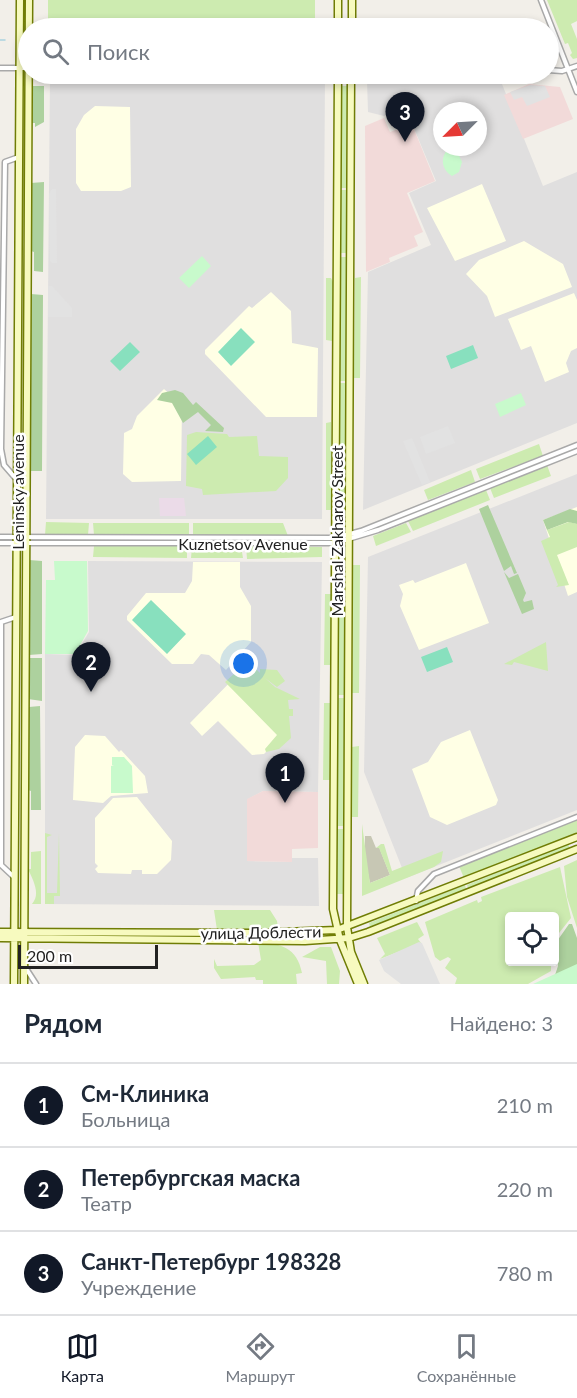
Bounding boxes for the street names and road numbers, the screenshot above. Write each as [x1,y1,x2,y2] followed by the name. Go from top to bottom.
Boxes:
[8,434,27,550] street label: Leninsky avenue
[327,445,346,617] street label: Marshal Zakharov Street
[178,534,308,553] street label: Kuznetsov Avenue
[200,921,322,943] street label: улица Доблести

